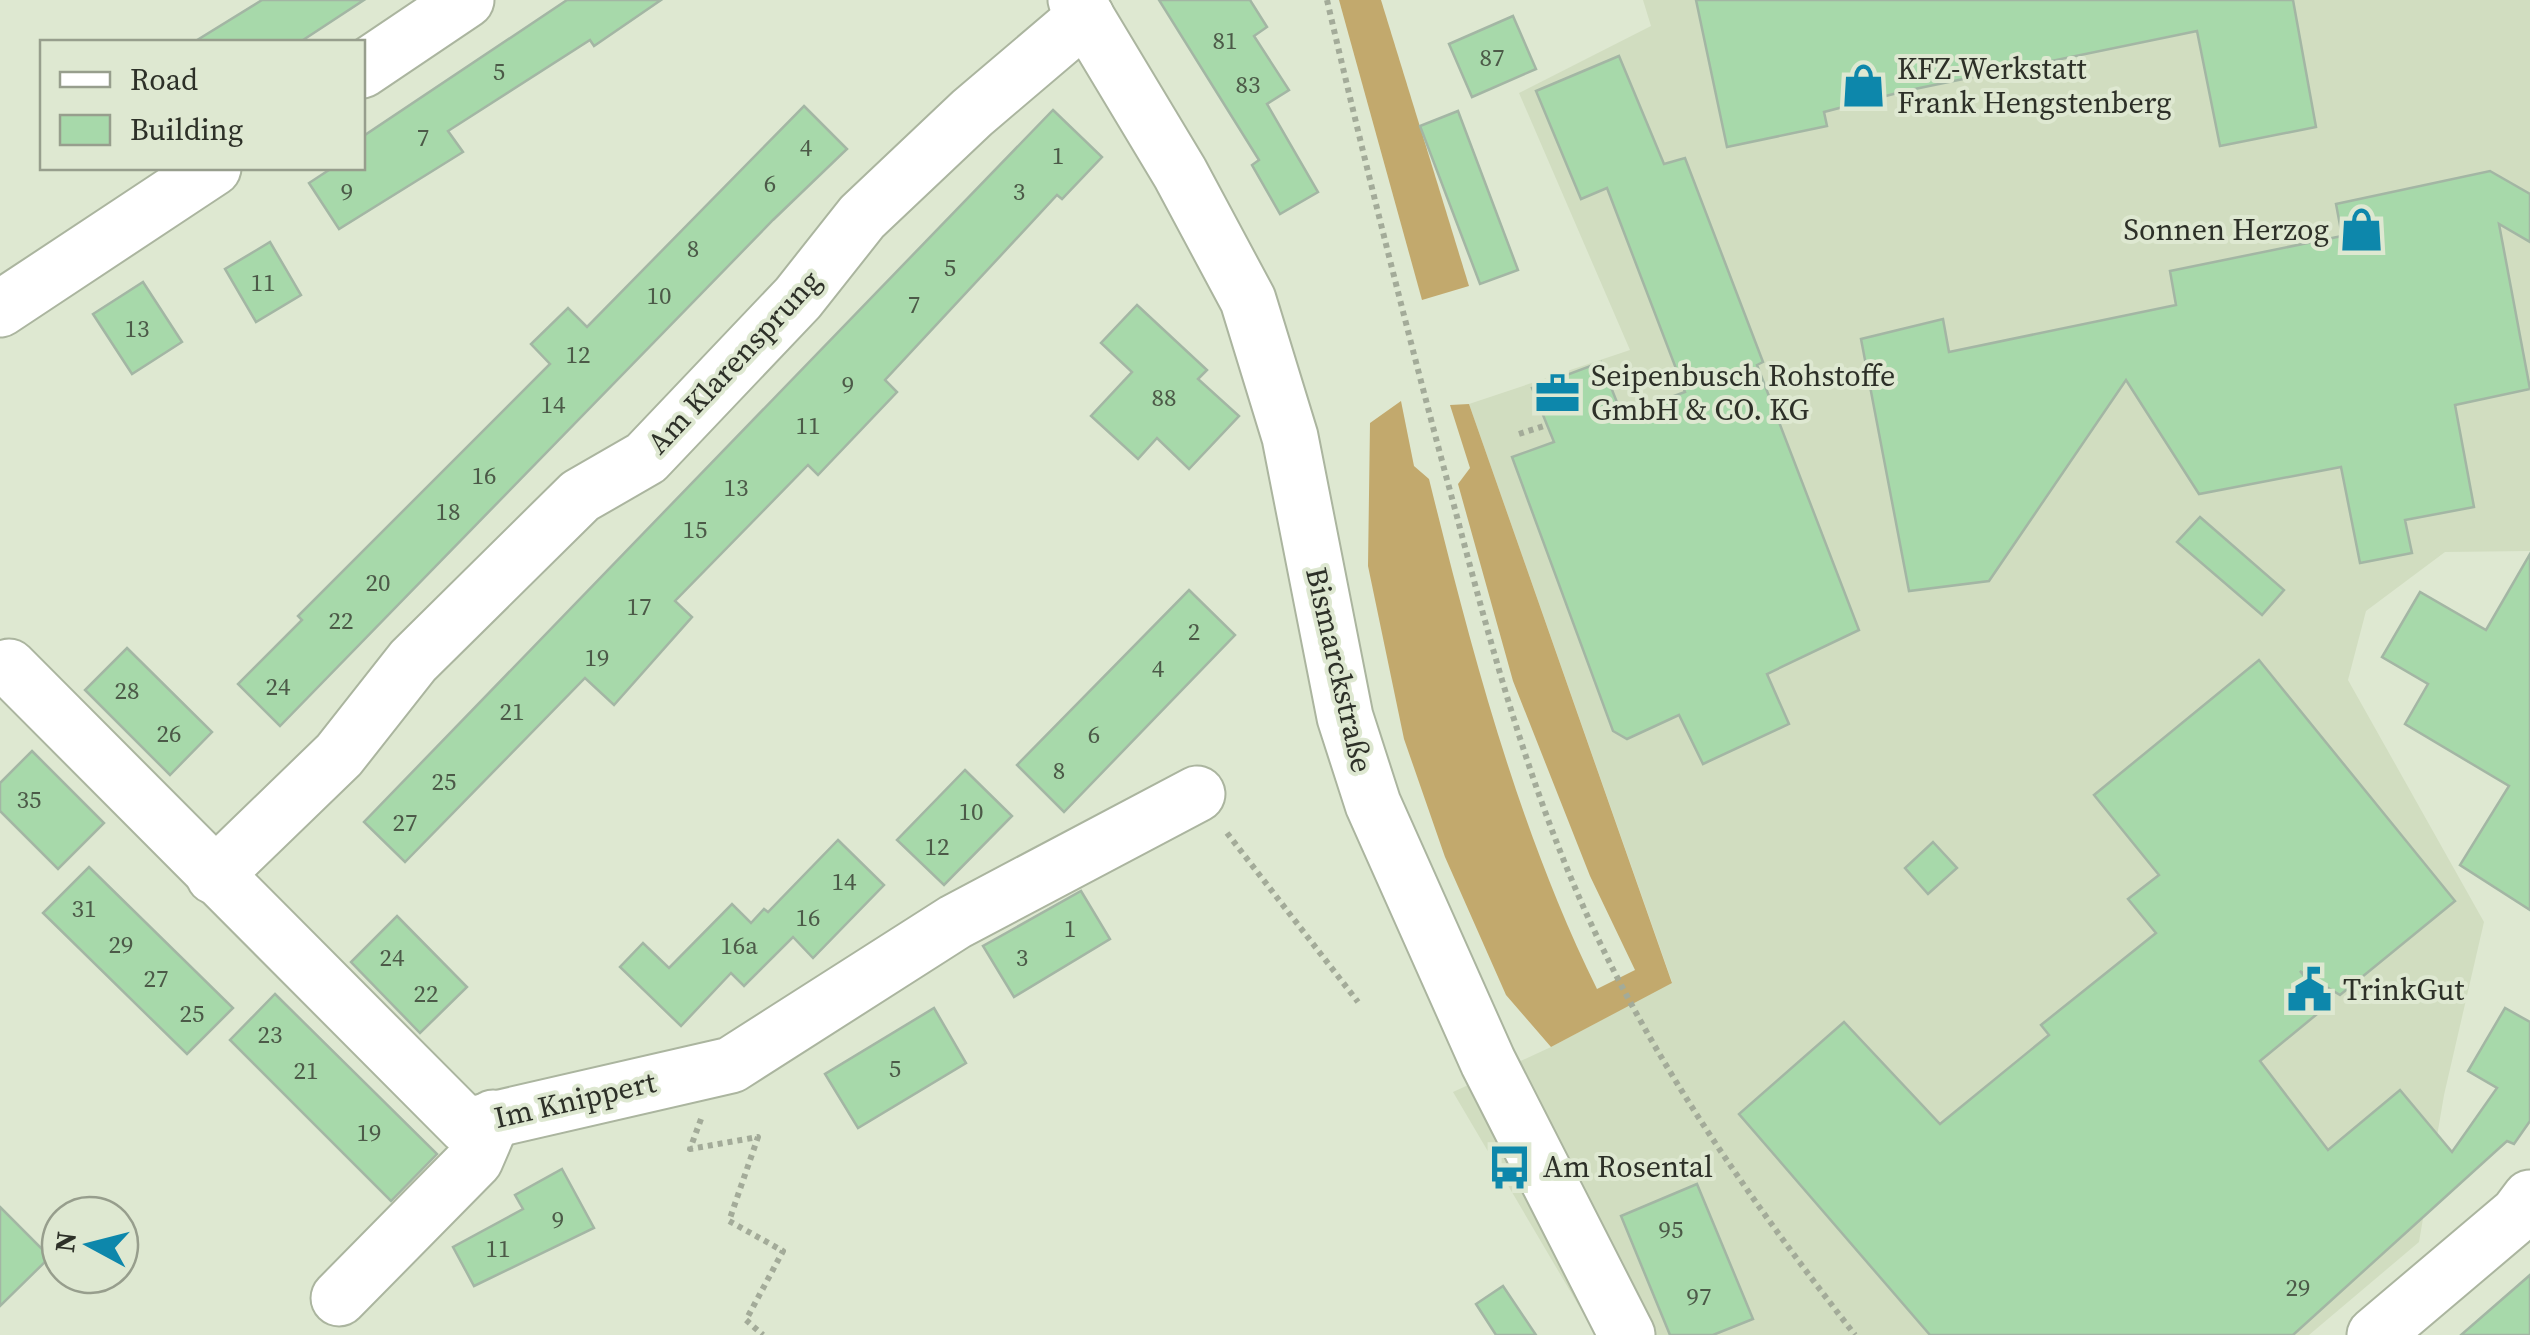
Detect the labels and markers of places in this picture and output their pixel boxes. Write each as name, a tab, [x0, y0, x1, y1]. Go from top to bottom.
place label: KFZ-Werkstatt Frank Hengstenberg	[1897, 48, 2172, 123]
shop icon: KFZ-Werkstatt Frank Hengstenberg	[1840, 62, 1888, 110]
shop icon: Sonnen Herzog	[2338, 206, 2386, 254]
place label: Sonnen Herzog	[2124, 209, 2329, 250]
place label: Seipenbusch Rohstoffe GmbH & CO. KG	[1591, 355, 1895, 430]
office icon: Seipenbusch Rohstoffe GmbH & CO. KG	[1534, 369, 1582, 417]
public building icon: TrinkGut	[2286, 966, 2334, 1014]
place label: TrinkGut	[2343, 969, 2464, 1010]
bus stop icon: Am Rosental	[1486, 1143, 1534, 1191]
place label: Am Rosental	[1543, 1146, 1713, 1187]

